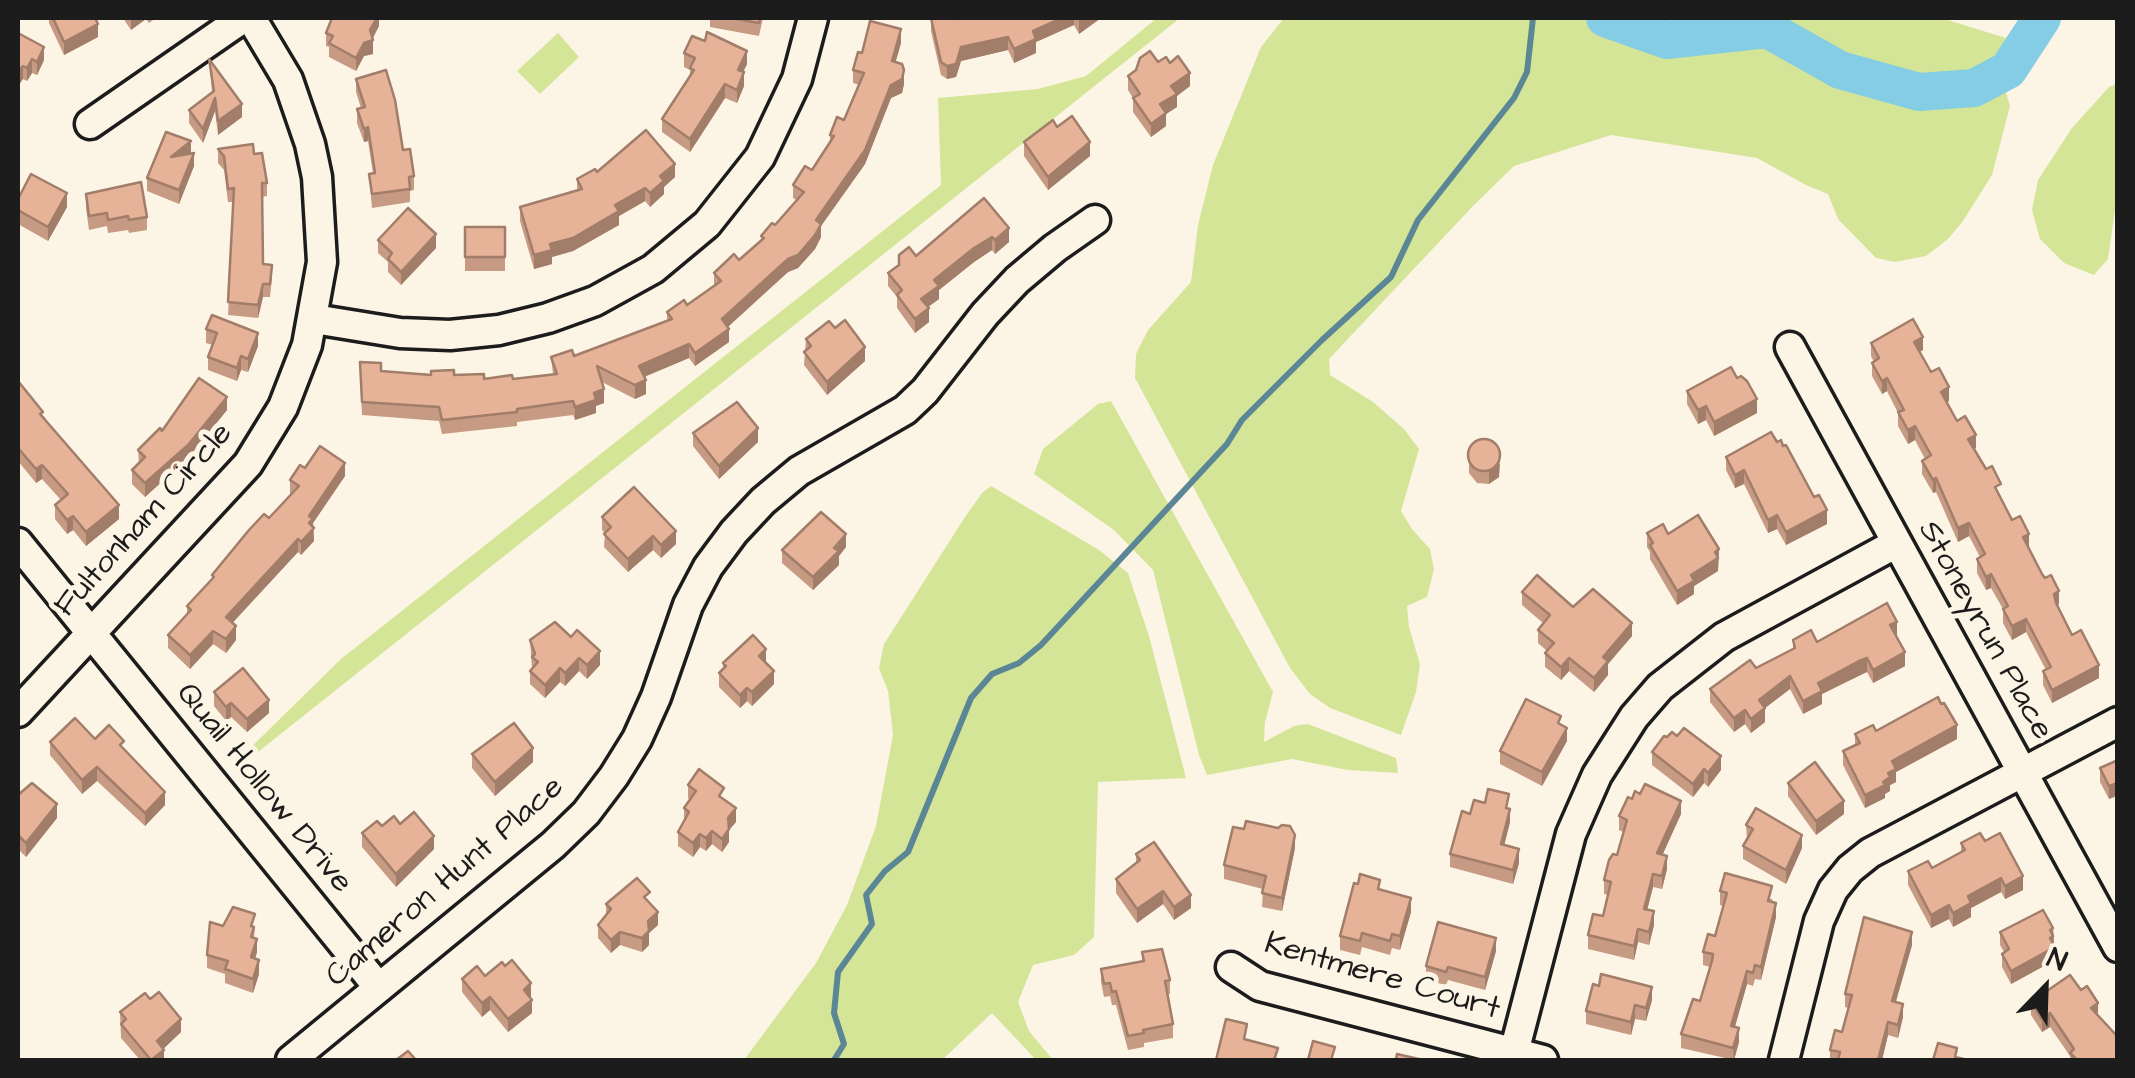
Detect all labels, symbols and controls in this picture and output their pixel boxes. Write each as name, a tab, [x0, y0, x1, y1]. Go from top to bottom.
street label: Fultonham Circle	[48, 416, 242, 626]
street label: Stoneyrun Place	[1908, 515, 2060, 747]
street label: Quail Hollow Drive	[166, 676, 360, 902]
street label: Cameron Hunt Place	[319, 769, 573, 997]
street label: Kentmere Court	[1260, 926, 1504, 1030]
north arrow	[1995, 938, 2095, 1038]
text: N	[2041, 939, 2073, 981]

